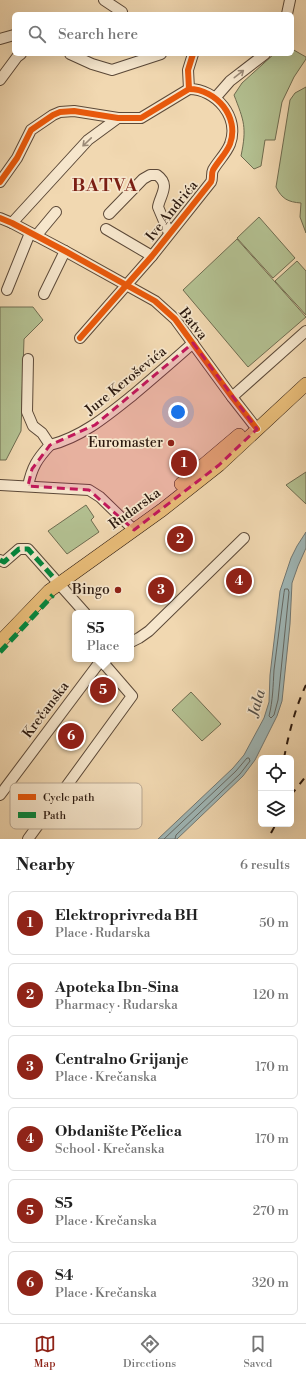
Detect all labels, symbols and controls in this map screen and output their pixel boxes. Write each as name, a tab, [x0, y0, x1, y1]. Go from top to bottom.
search box	[12, 12, 294, 56]
icon: search	[26, 23, 48, 45]
text: Search here	[58, 25, 138, 44]
one-way arrow	[233, 70, 244, 79]
one-way arrow	[82, 137, 92, 147]
district label: BATVA	[72, 174, 138, 197]
street label: Ive Andrića	[142, 176, 203, 245]
street label: Batva	[174, 304, 212, 344]
street label: Jure Keroševića	[81, 342, 171, 420]
your location	[168, 402, 188, 422]
place label: Euromaster	[88, 434, 163, 452]
marker: Euromaster	[166, 438, 176, 448]
pin: 1	[171, 448, 197, 478]
street label: Rudarska	[106, 484, 165, 534]
pin: 2	[167, 524, 193, 554]
pin: 4	[226, 566, 252, 596]
pin: 3	[148, 575, 174, 605]
place label: Bingo	[71, 581, 110, 599]
marker: Bingo	[113, 585, 123, 595]
popup	[72, 610, 134, 662]
text: S5	[87, 619, 105, 638]
text: Place	[87, 638, 119, 654]
pin: 5	[90, 675, 116, 705]
street label: Krečanska	[19, 677, 74, 742]
water label: Jala	[244, 687, 270, 720]
pin: 6	[58, 721, 84, 751]
map controls	[258, 755, 294, 827]
button: locate	[258, 755, 294, 791]
legend	[10, 783, 142, 829]
text: Cycle path	[43, 791, 95, 805]
button: layers	[258, 791, 294, 827]
text: Path	[43, 809, 67, 823]
text: Nearby	[16, 854, 75, 876]
text: 6 results	[240, 857, 290, 873]
text: Elektroprivreda BH	[55, 906, 198, 925]
text: 1	[27, 915, 33, 931]
text: 50 m	[259, 915, 289, 931]
text: Place · Rudarska	[55, 925, 150, 941]
text: Apoteka Ibn-Sina	[55, 978, 179, 997]
text: 2	[26, 987, 34, 1003]
text: 120 m	[253, 987, 289, 1003]
text: Pharmacy · Rudarska	[55, 997, 178, 1013]
text: Centralno Grijanje	[55, 1050, 189, 1069]
text: 3	[26, 1059, 34, 1075]
text: 170 m	[255, 1059, 289, 1075]
text: Place · Krečanska	[55, 1069, 157, 1085]
text: Obdanište Pčelica	[55, 1122, 182, 1141]
text: 4	[26, 1131, 34, 1147]
text: 170 m	[255, 1131, 289, 1147]
text: School · Krečanska	[55, 1141, 165, 1157]
text: S5	[55, 1194, 73, 1213]
text: 5	[26, 1203, 34, 1219]
text: 270 m	[253, 1203, 289, 1219]
text: Place · Krečanska	[55, 1213, 157, 1229]
text: S4	[55, 1266, 74, 1285]
text: 6	[26, 1275, 34, 1291]
text: 320 m	[252, 1275, 289, 1291]
text: Place · Krečanska	[55, 1285, 157, 1301]
tab: Map	[34, 1333, 56, 1371]
tab: Directions	[123, 1333, 176, 1371]
tab: Saved	[243, 1333, 272, 1371]

